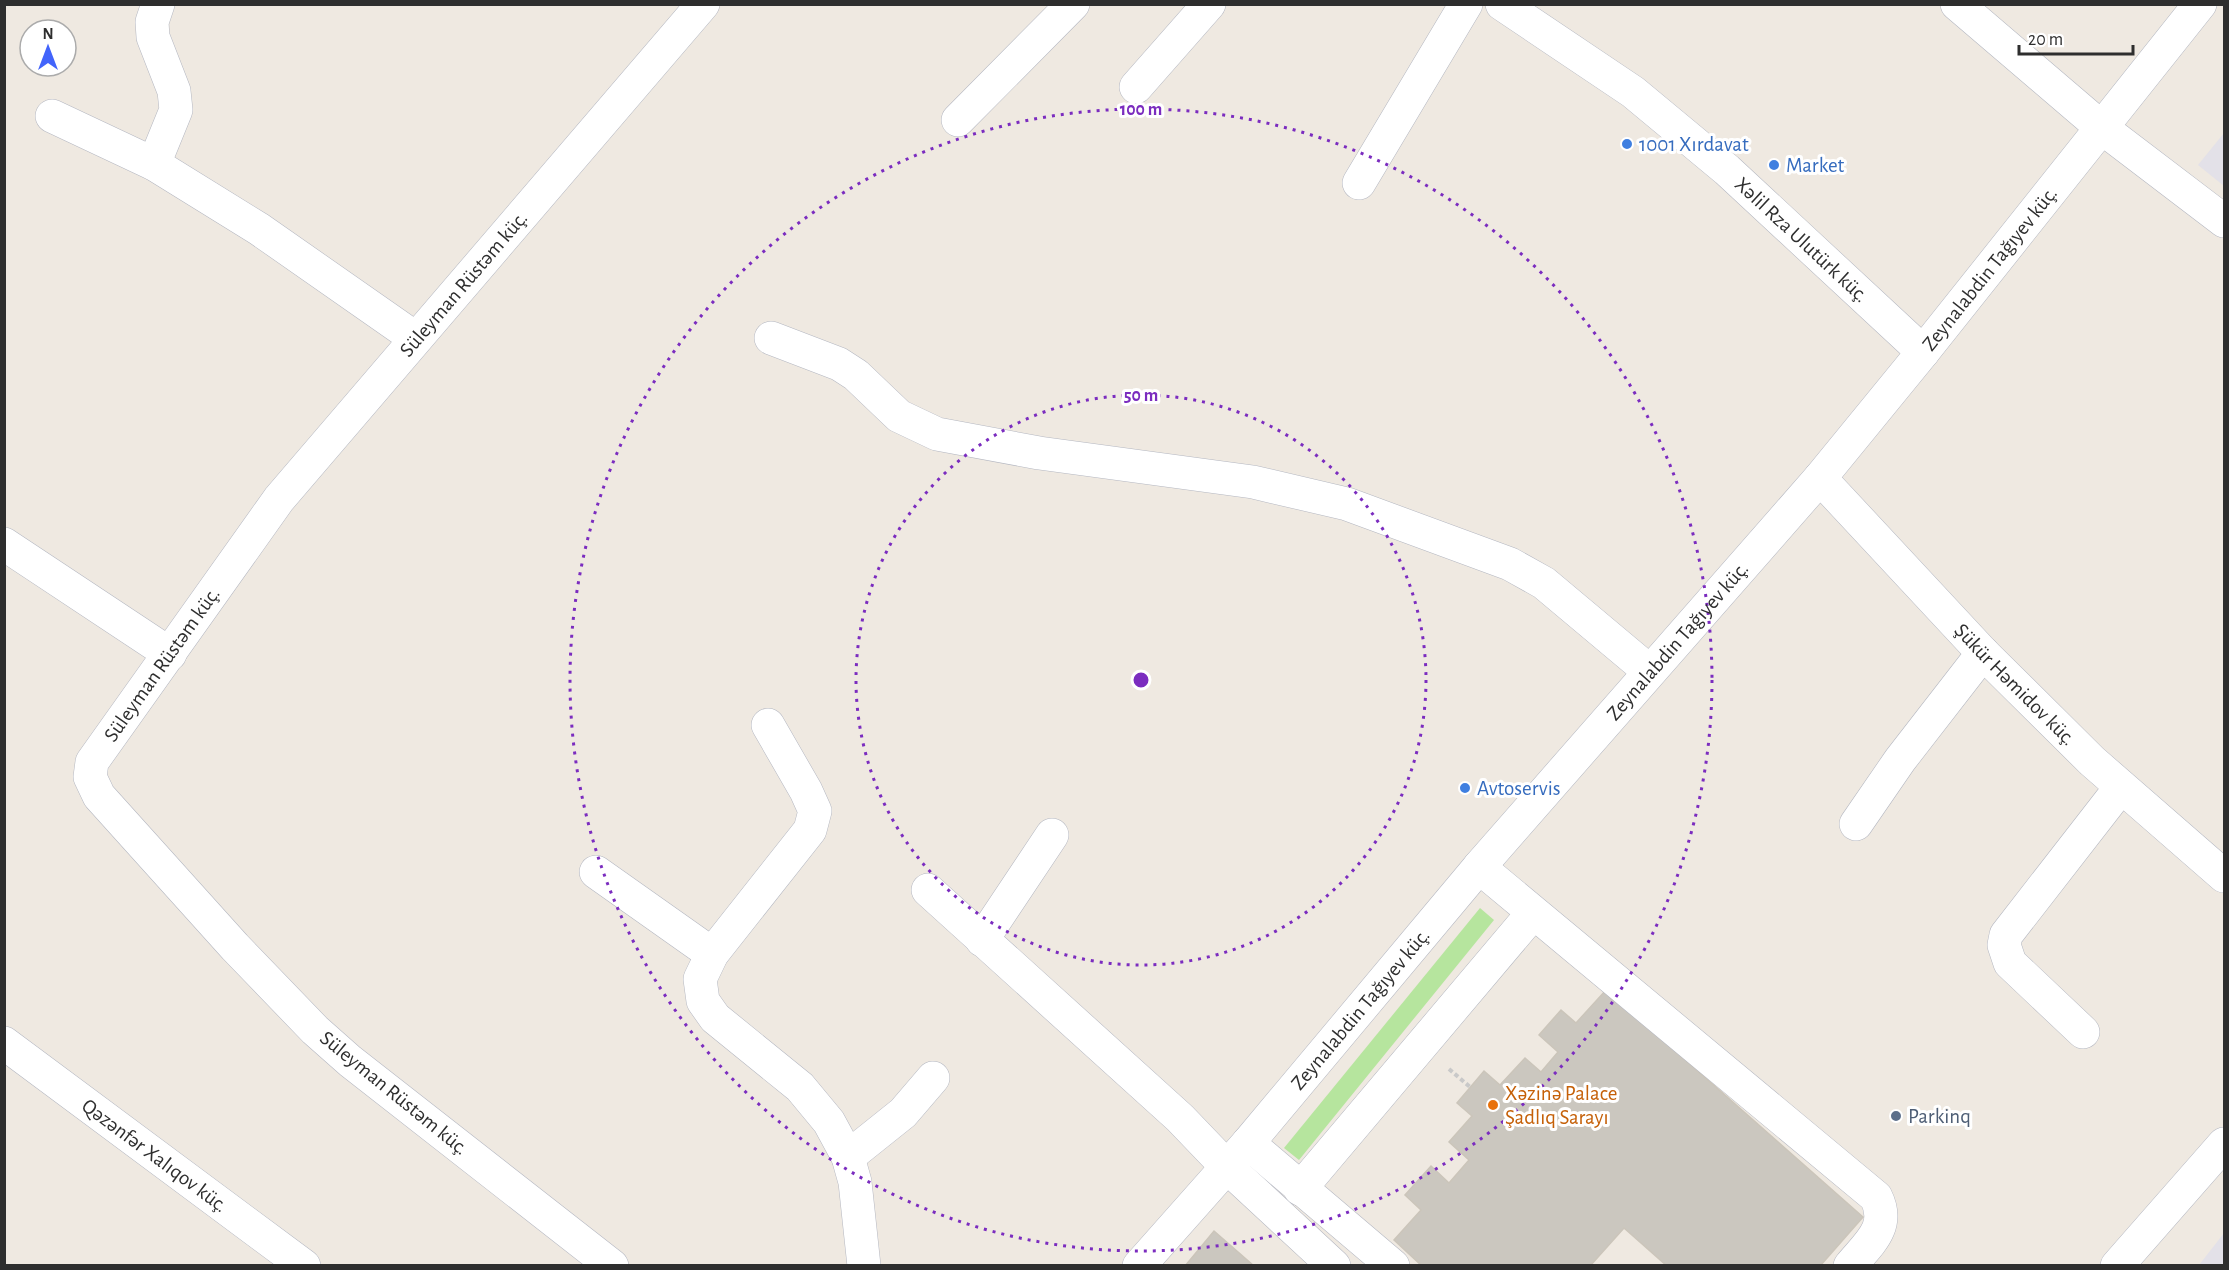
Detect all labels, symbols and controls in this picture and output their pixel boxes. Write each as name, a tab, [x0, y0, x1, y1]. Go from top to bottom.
north arrow	[18, 18, 78, 78]
scale bar	[2019, 18, 2133, 56]
text: N	[42, 26, 54, 42]
text: 20 m	[2028, 31, 2063, 49]
text: 100 m	[1120, 101, 1162, 119]
place label: 1001 Xırdavat	[1639, 134, 1749, 155]
marker: 1001 Xırdavat	[1620, 137, 1634, 151]
place label: Market	[1786, 155, 1845, 176]
marker: Market	[1767, 158, 1781, 172]
street label: Xəlil Rza Ulutürk küç.	[1731, 173, 1872, 306]
street label: Zeynalabdin Tağıyev küç.	[1918, 183, 2061, 354]
street label: Süleyman Rüstəm küç.	[395, 207, 531, 361]
text: 50 m	[1124, 387, 1158, 405]
street label: Zeynalabdin Tağıyev küç.	[1602, 558, 1752, 724]
street label: Süleyman Rüstəm küç.	[100, 583, 223, 745]
street label: Şükür Həmidov küç.	[1951, 619, 2080, 749]
centre of rings	[1131, 670, 1151, 690]
place label: Avtoservis	[1477, 778, 1561, 799]
marker: Avtoservis	[1458, 781, 1472, 795]
street label: Zeynalabdin Tağıyev küç.	[1287, 925, 1433, 1094]
street label: Süleyman Rüstəm küç.	[316, 1027, 472, 1159]
place label: Xәzinә Palace Şadlıq Sarayı	[1505, 1083, 1618, 1128]
street label: Qəzənfər Xalıqov küç.	[78, 1094, 232, 1216]
marker: Xәzinә Palace Şadlıq Sarayı	[1486, 1098, 1500, 1112]
place label: Parkinq	[1908, 1106, 1971, 1127]
marker: Parkinq	[1889, 1109, 1903, 1123]

